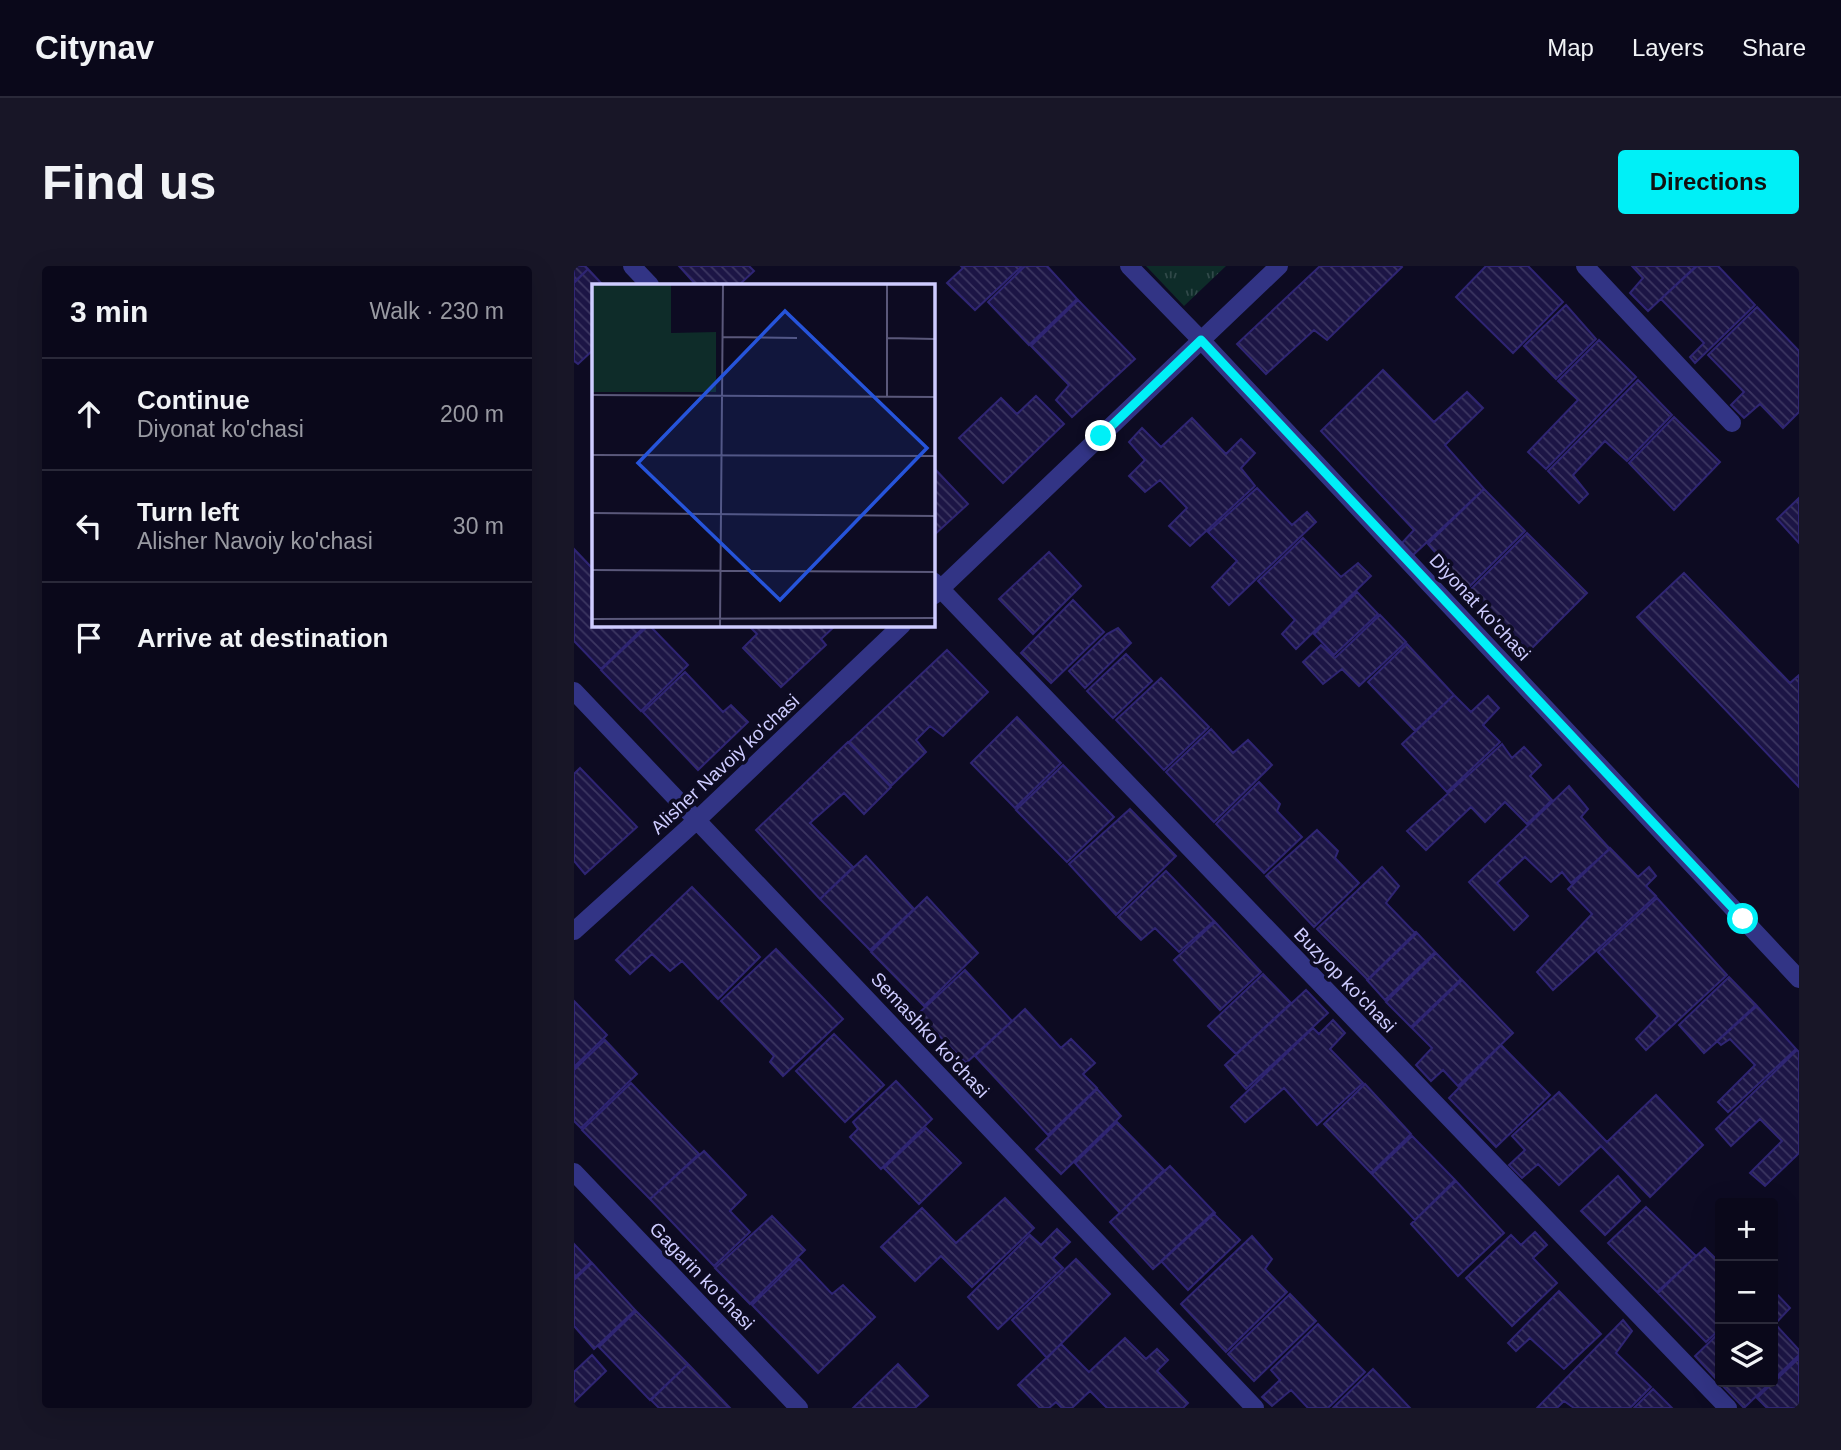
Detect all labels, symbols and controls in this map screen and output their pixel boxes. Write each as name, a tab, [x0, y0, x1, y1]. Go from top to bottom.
text: Citynav	[35, 29, 154, 66]
text: Map	[1547, 34, 1594, 61]
text: Layers	[1632, 34, 1704, 61]
text: Share	[1742, 34, 1806, 61]
button: Directions	[1618, 150, 1799, 214]
text: Find us	[42, 155, 216, 209]
inset map	[592, 284, 934, 626]
text: 3 min	[70, 295, 148, 328]
text: Walk · 230 m	[369, 298, 504, 324]
text: Continue	[137, 385, 250, 415]
icon: ahead	[70, 395, 108, 433]
text: 200 m	[440, 401, 504, 427]
text: Diyonat ko'chasi	[137, 416, 304, 442]
route end	[1085, 420, 1116, 451]
text: Turn left	[137, 497, 239, 527]
icon: left	[70, 507, 108, 545]
text: 30 m	[453, 513, 504, 539]
text: Alisher Navoiy ko'chasi	[137, 528, 373, 554]
street label: Diyonat ko'chasi	[1425, 549, 1535, 665]
icon: arrive	[70, 619, 108, 657]
text: Arrive at destination	[137, 623, 388, 653]
street label: Alisher Navoiy ko'chasi	[647, 690, 803, 838]
route start	[1727, 903, 1758, 934]
street label: Buzyop ko'chasi	[1290, 924, 1400, 1036]
street label: Semashko ko'chasi	[867, 968, 993, 1102]
map controls	[1715, 1198, 1778, 1387]
button: +	[1715, 1198, 1778, 1261]
street label: Gagarin ko'chasi	[645, 1218, 759, 1334]
button: −	[1715, 1261, 1778, 1324]
button: layers	[1715, 1324, 1778, 1387]

